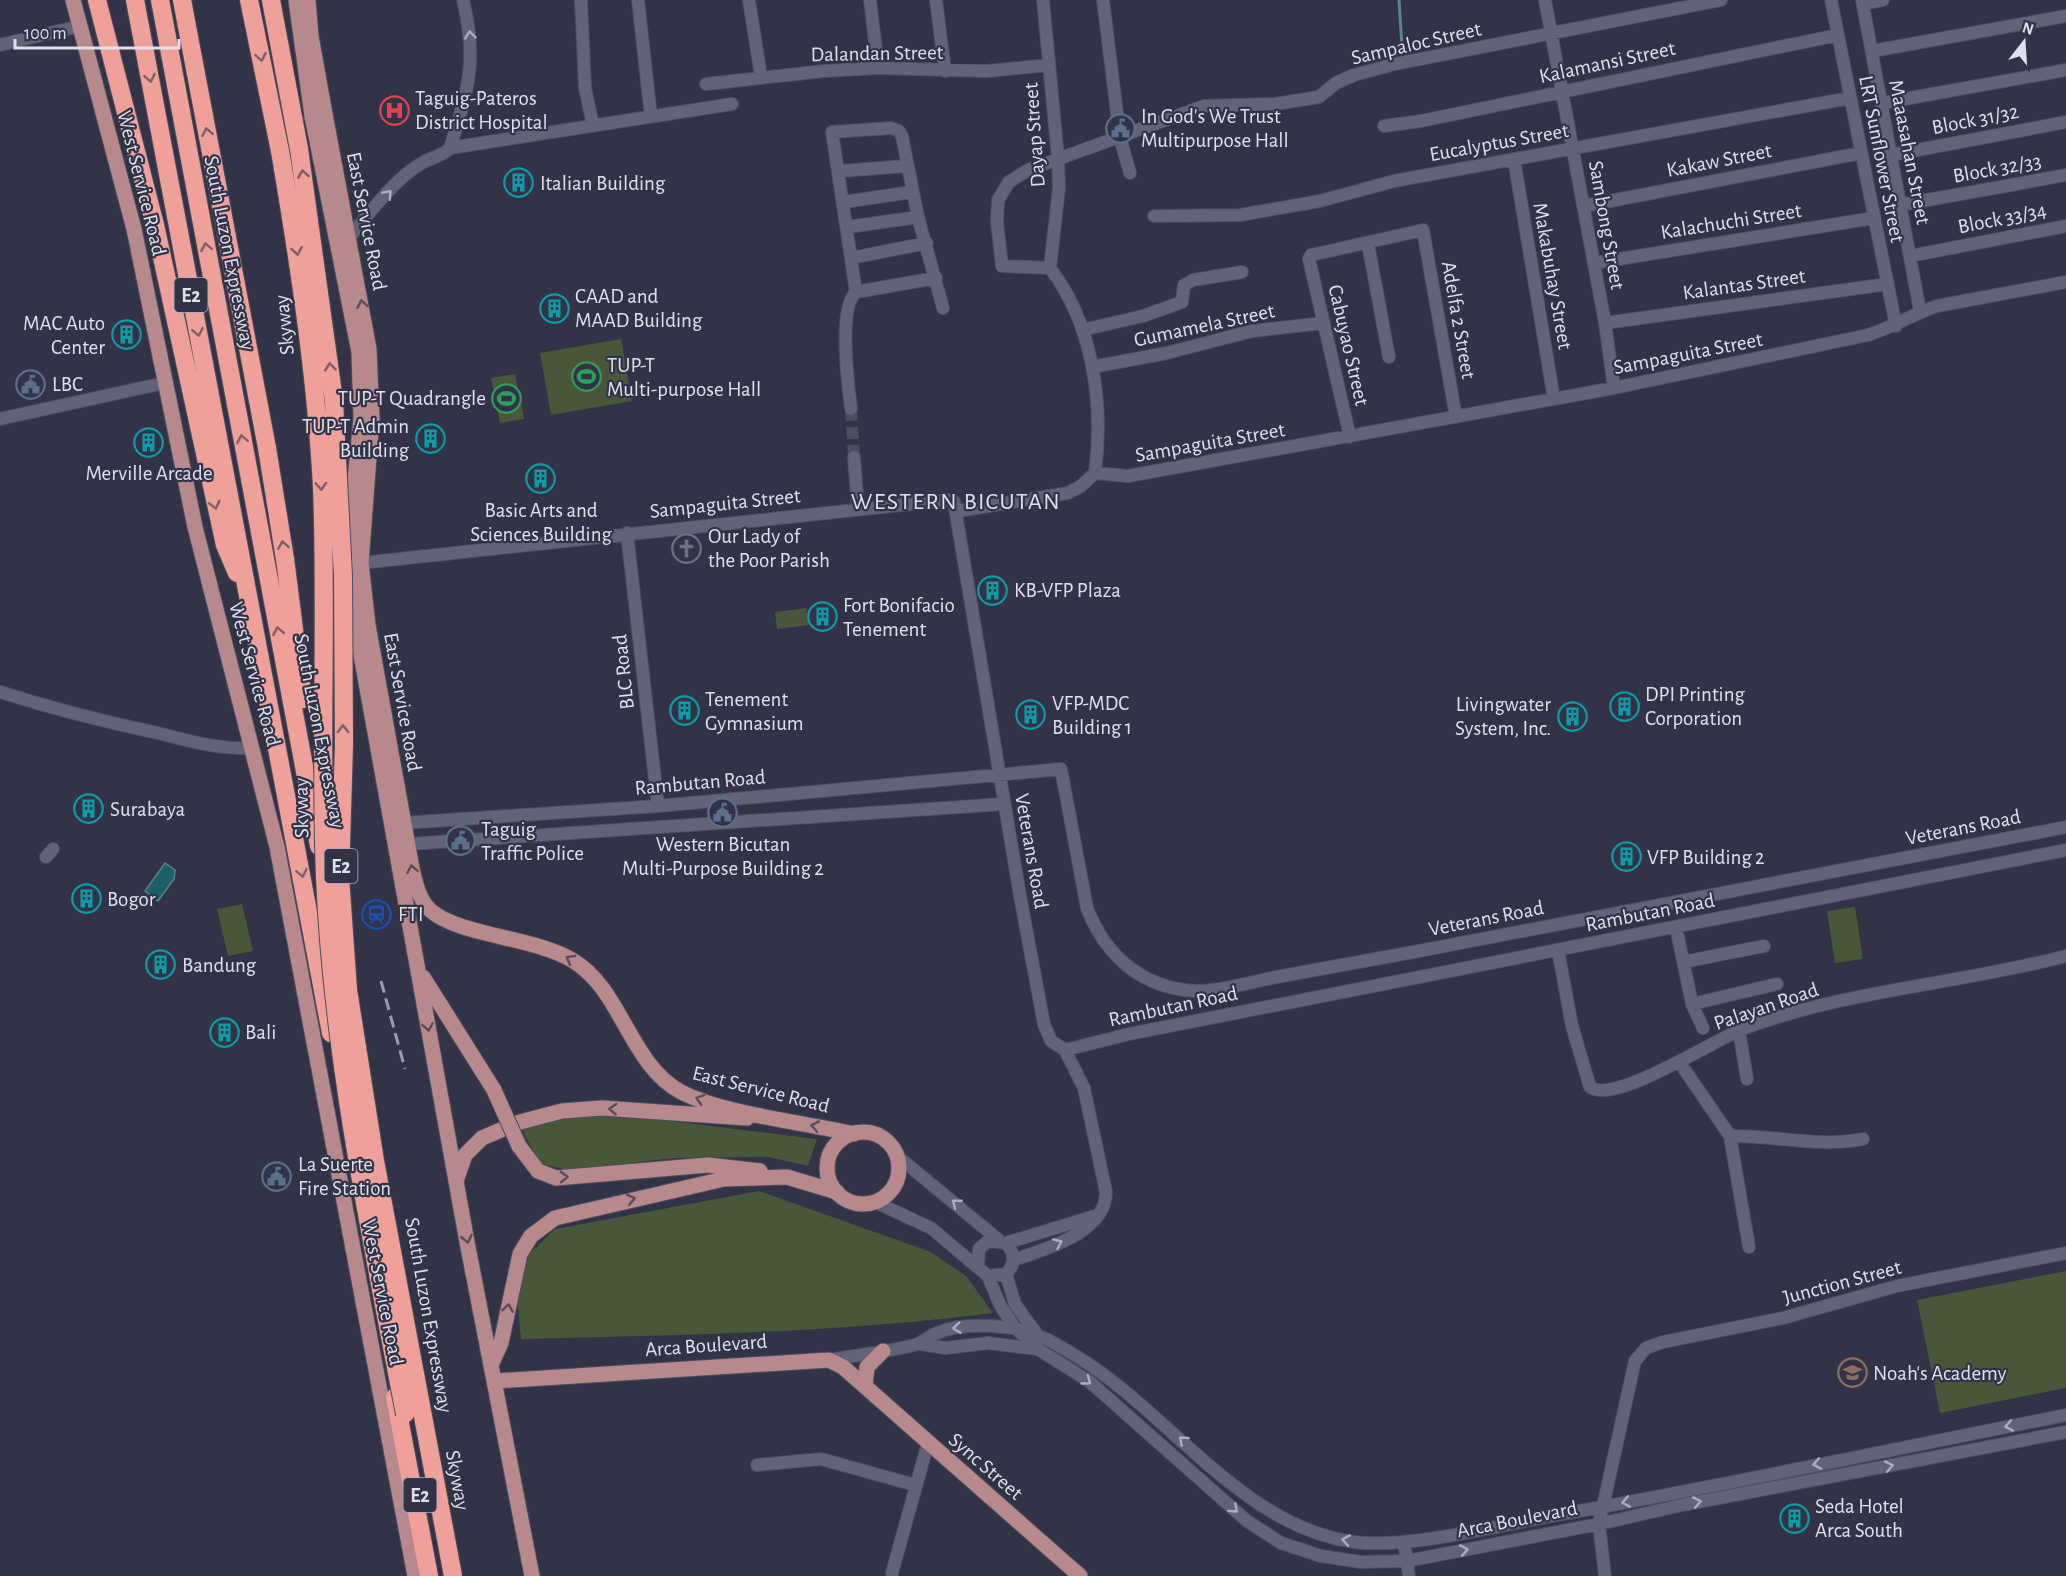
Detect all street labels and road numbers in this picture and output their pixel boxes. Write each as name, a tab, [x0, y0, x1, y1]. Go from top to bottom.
street label: Sampaloc Street	[1349, 18, 1483, 69]
street label: Kalamansi Street	[1537, 38, 1677, 87]
street label: Dalandan Street	[810, 42, 944, 65]
street label: LRT Sunflower Street	[1855, 74, 1908, 245]
street label: Maaasahan Street	[1885, 78, 1934, 227]
street label: Dayap Street	[1020, 82, 1049, 188]
street label: Block 31/32	[1930, 101, 2020, 138]
street label: West Service Road	[113, 108, 170, 258]
street label: Eucalyptus Street	[1428, 120, 1571, 165]
street label: Kakaw Street	[1665, 140, 1774, 181]
street label: East Service Road	[343, 150, 390, 292]
street label: Block 32/33	[1951, 150, 2043, 187]
street label: South Luzon Expressway	[200, 154, 259, 352]
street label: Sambong Street	[1585, 159, 1628, 292]
street label: Kalachuchi Street	[1659, 200, 1803, 243]
street label: Block 33/34	[1956, 200, 2048, 237]
street label: Makabuhay Street	[1529, 201, 1576, 351]
street label: Adelfa 2 Street	[1438, 260, 1479, 381]
street label: Kalantas Street	[1681, 265, 1807, 303]
road number: E2	[174, 278, 207, 312]
street label: Cabuyao Street	[1324, 283, 1373, 408]
street label: Skyway	[271, 294, 298, 356]
street label: Gumamela Street	[1132, 300, 1277, 351]
street label: Sampaguita Street	[1612, 329, 1765, 378]
street label: Sampaguita Street	[1134, 419, 1287, 466]
street label: Sampaguita Street	[649, 485, 802, 522]
street label: West Service Road	[225, 600, 284, 749]
street label: East Service Road	[380, 631, 425, 773]
street label: South Luzon Expressway	[290, 632, 349, 830]
street label: BLC Road	[609, 633, 638, 711]
street label: Rambutan Road	[634, 766, 766, 799]
street label: Skyway	[290, 778, 313, 838]
street label: Veterans Road	[1011, 792, 1052, 910]
street label: Veterans Road	[1904, 806, 2022, 849]
road number: E2	[324, 849, 358, 883]
street label: Rambutan Road	[1584, 890, 1717, 935]
street label: Veterans Road	[1427, 897, 1545, 940]
street label: Palayan Road	[1711, 979, 1821, 1034]
street label: Rambutan Road	[1107, 983, 1240, 1030]
street label: East Service Road	[690, 1062, 832, 1117]
street label: South Luzon Expressway	[401, 1216, 456, 1414]
street label: West Service Road	[358, 1217, 407, 1367]
street label: Junction Street	[1781, 1257, 1904, 1308]
street label: Arca Boulevard	[644, 1331, 768, 1360]
street label: Sync Street	[945, 1429, 1027, 1504]
street label: Skyway	[442, 1448, 473, 1512]
road number: E2	[404, 1478, 436, 1512]
street label: Arca Boulevard	[1455, 1497, 1579, 1541]

